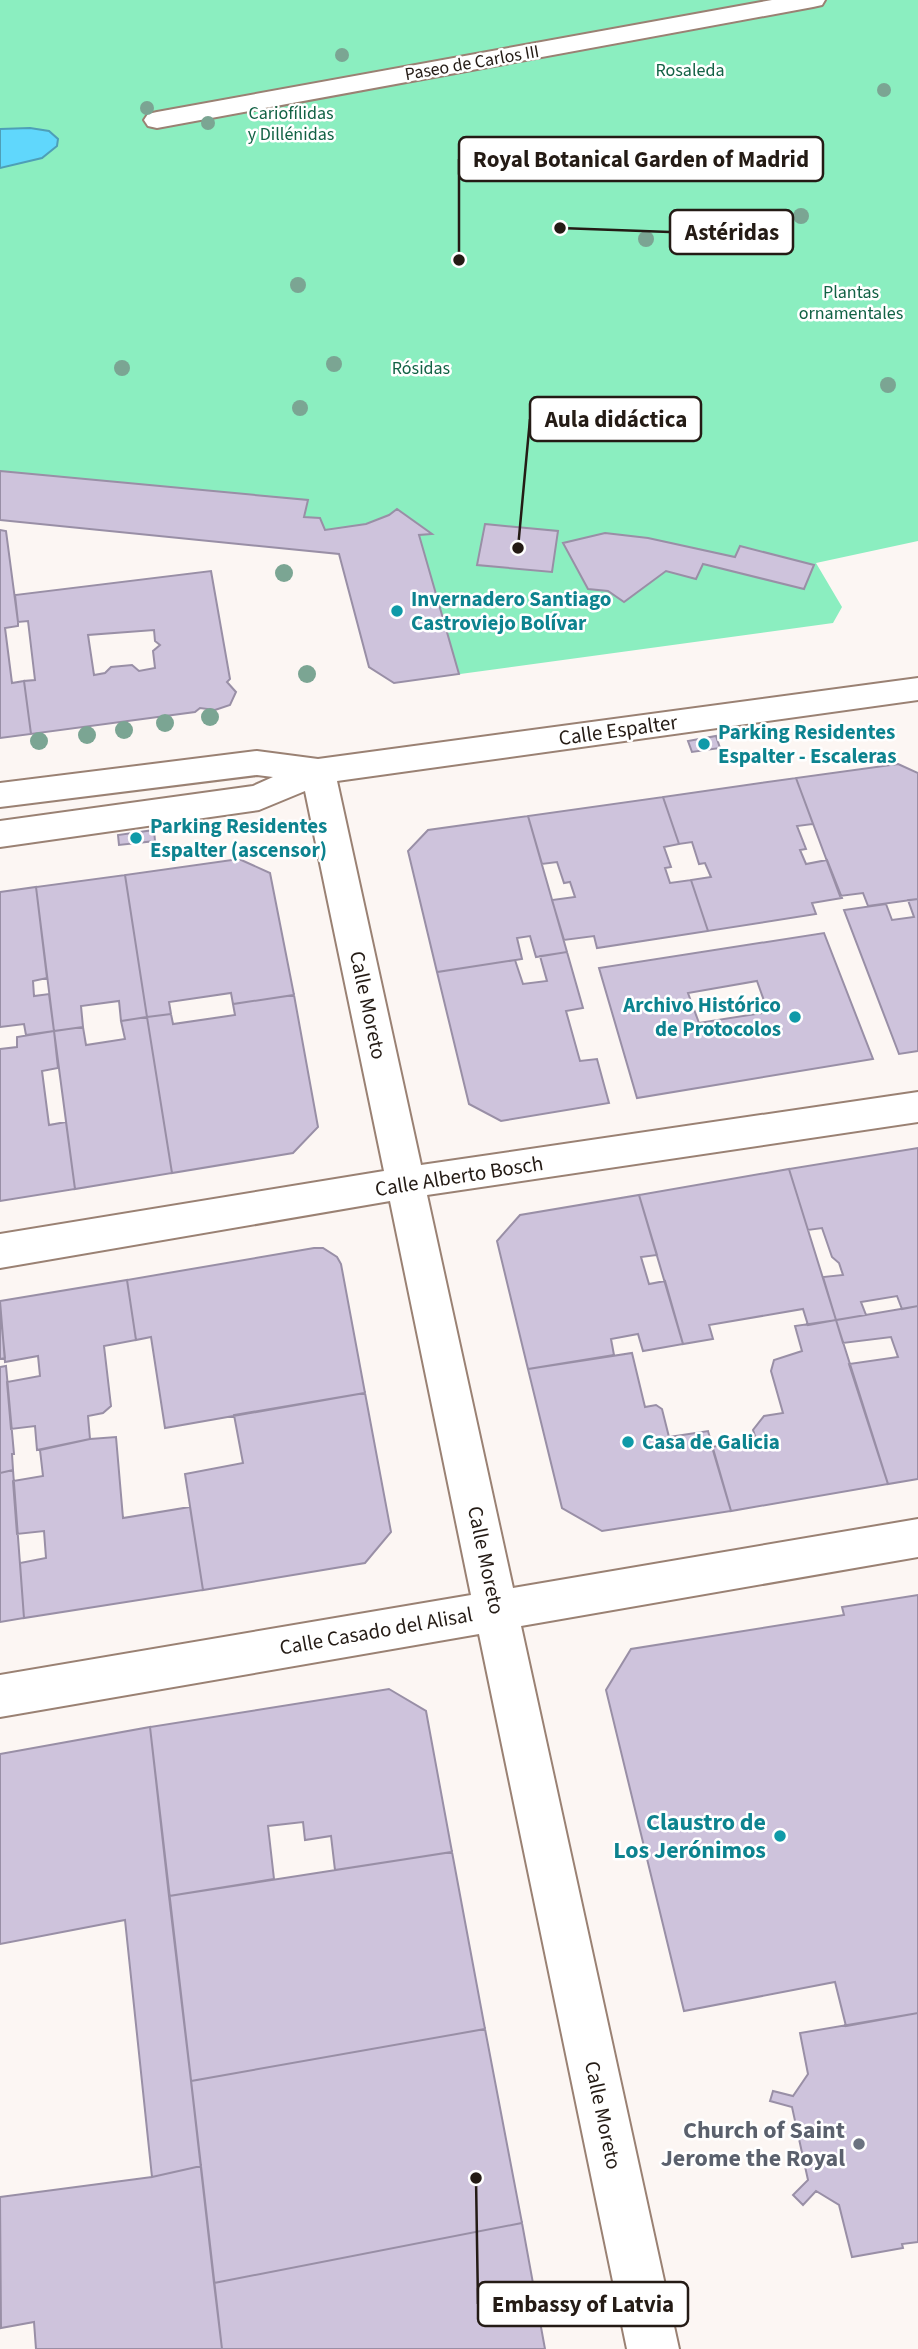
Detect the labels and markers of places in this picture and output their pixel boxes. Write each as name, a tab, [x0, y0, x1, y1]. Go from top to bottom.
callout: Royal Botanical Garden of Madrid	[459, 137, 823, 181]
callout: Astéridas	[670, 210, 793, 254]
callout: Aula didáctica	[530, 397, 701, 441]
place label: Invernadero Santiago Castroviejo Bolívar	[411, 584, 612, 638]
marker: Invernadero Santiago Castroviejo Bolívar	[389, 603, 405, 619]
place label: Parking Residentes Espalter - Escaleras	[718, 717, 896, 771]
marker: Parking Residentes Espalter - Escaleras	[696, 736, 712, 752]
place label: Parking Residentes Espalter (ascensor)	[150, 811, 327, 865]
marker: Parking Residentes Espalter (ascensor)	[128, 830, 144, 846]
place label: Archivo Histórico de Protocolos	[622, 990, 781, 1044]
marker: Archivo Histórico de Protocolos	[787, 1009, 803, 1025]
place label: Casa de Galicia	[642, 1427, 780, 1457]
marker: Casa de Galicia	[620, 1434, 636, 1450]
place label: Claustro de Los Jerónimos	[613, 1805, 766, 1868]
marker: Claustro de Los Jerónimos	[772, 1828, 788, 1844]
place label: Church of Saint Jerome the Royal	[661, 2113, 845, 2176]
marker: Church of Saint Jerome the Royal	[851, 2136, 867, 2152]
callout: Embassy of Latvia	[478, 2282, 688, 2326]

